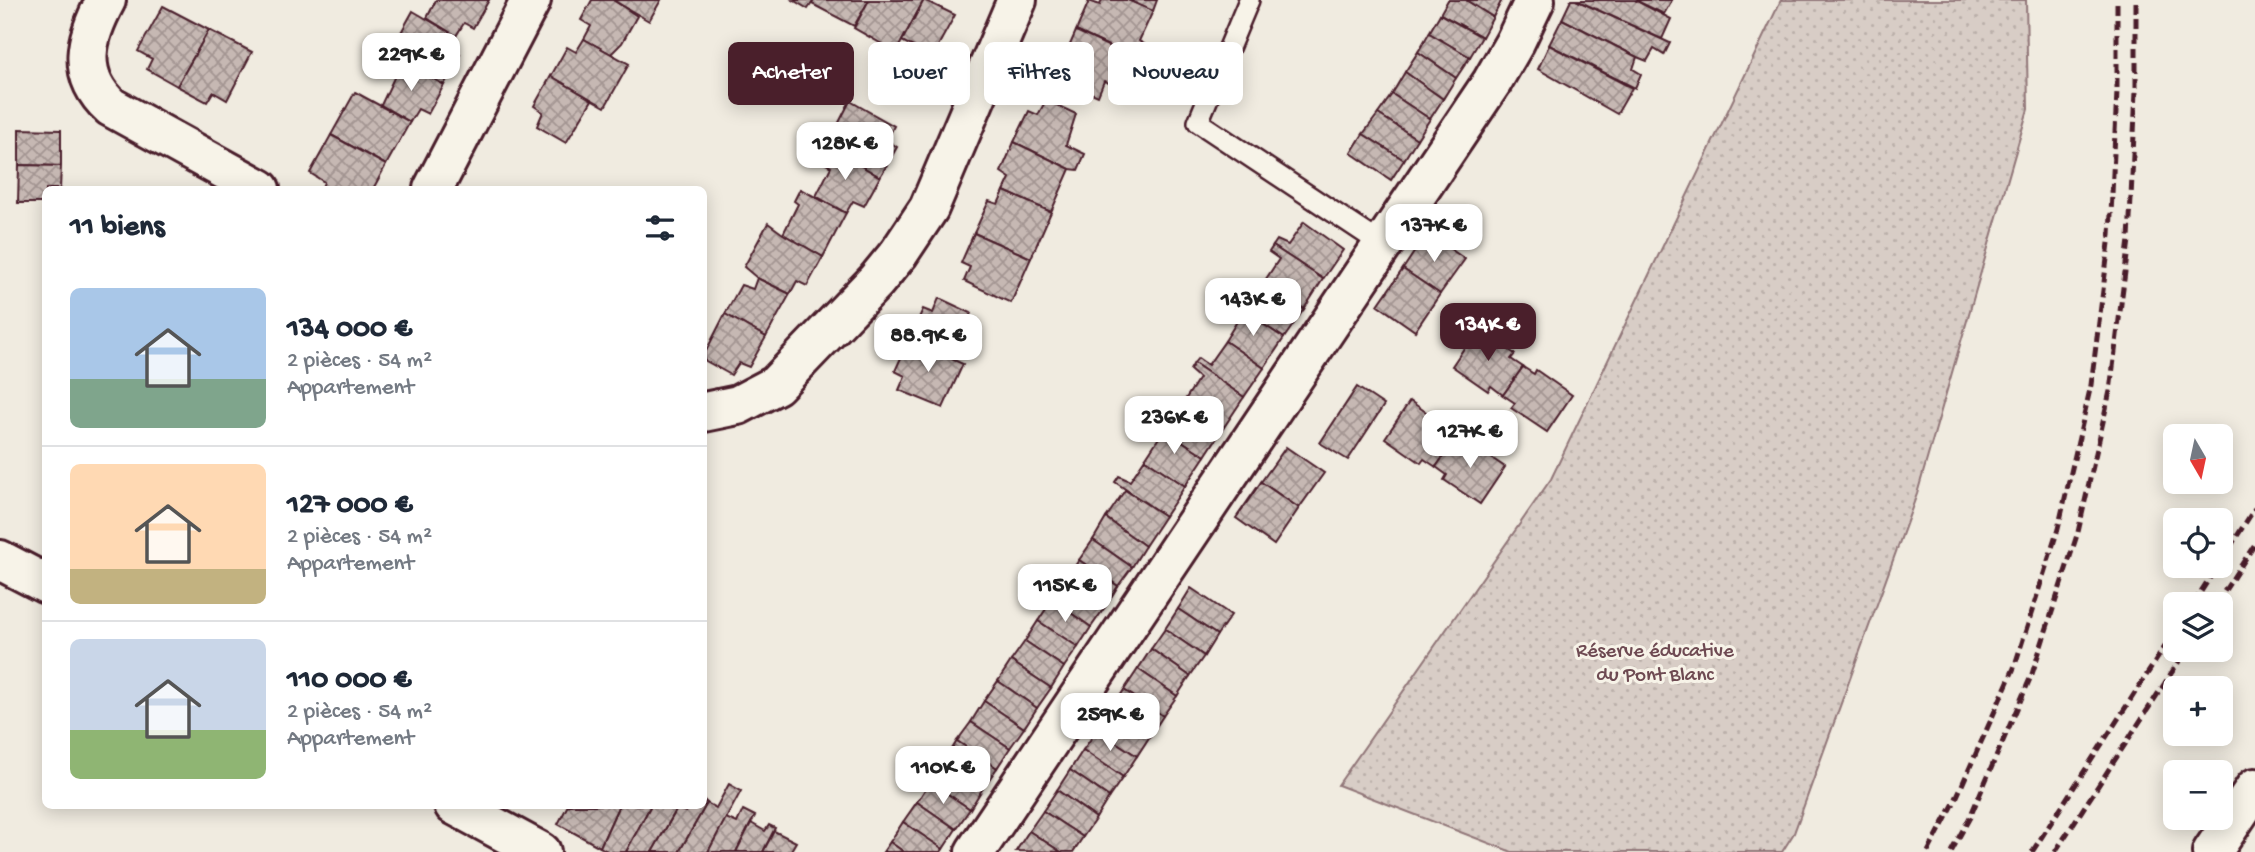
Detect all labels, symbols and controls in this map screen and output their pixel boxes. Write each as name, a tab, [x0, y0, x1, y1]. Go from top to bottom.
pin: 229K €	[354, 34, 468, 93]
text: 229K €	[378, 42, 444, 69]
chip: Acheter	[728, 42, 854, 105]
chip: Louer	[868, 42, 970, 105]
chip: Filtres	[984, 42, 1094, 105]
chip: Nouveau	[1108, 42, 1243, 105]
pin: 128K €	[788, 122, 902, 182]
text: 128K €	[813, 131, 877, 158]
pin: 137K €	[1377, 204, 1491, 264]
icon: filters	[641, 209, 679, 247]
text: 11 biens	[70, 211, 164, 246]
text: 137K €	[1402, 213, 1467, 240]
pin: 143K €	[1196, 278, 1310, 338]
text: 143K €	[1221, 287, 1285, 314]
pin: 134K €	[1431, 304, 1545, 363]
text: 134K €	[1456, 312, 1520, 339]
text: 134 000 €	[287, 313, 412, 348]
pin: 88.9K €	[863, 314, 993, 374]
icon: home	[126, 316, 210, 400]
text: 88.9K €	[890, 323, 966, 350]
text: 2 pièces · 54 m²	[287, 348, 432, 375]
text: Appartement	[287, 375, 414, 402]
pin: 236K €	[1117, 396, 1231, 456]
text: 236K €	[1141, 405, 1207, 432]
pin: 127K €	[1413, 410, 1527, 470]
text: 127K €	[1438, 419, 1502, 446]
north arrow	[2163, 424, 2233, 494]
map controls	[2163, 424, 2233, 830]
text: 127 000 €	[287, 489, 413, 524]
icon: home	[126, 492, 210, 576]
button: locate	[2163, 508, 2233, 578]
text: 2 pièces · 54 m²	[287, 524, 432, 551]
text: Appartement	[287, 551, 414, 578]
pin: 115K €	[1008, 564, 1122, 624]
text: 115K €	[1034, 573, 1096, 600]
button: layers	[2163, 592, 2233, 662]
park label: Réserve éducative du Pont Blanc	[1576, 640, 1735, 689]
text: 110 000 €	[287, 664, 411, 699]
icon: home	[126, 667, 210, 751]
button: +	[2163, 676, 2233, 746]
pin: 259K €	[1053, 694, 1167, 753]
text: 2 pièces · 54 m²	[287, 699, 432, 726]
text: 259K €	[1077, 702, 1143, 729]
text: Appartement	[287, 726, 414, 753]
pin: 110K €	[886, 746, 1000, 806]
text: 110K €	[911, 755, 975, 782]
button: −	[2163, 760, 2233, 830]

